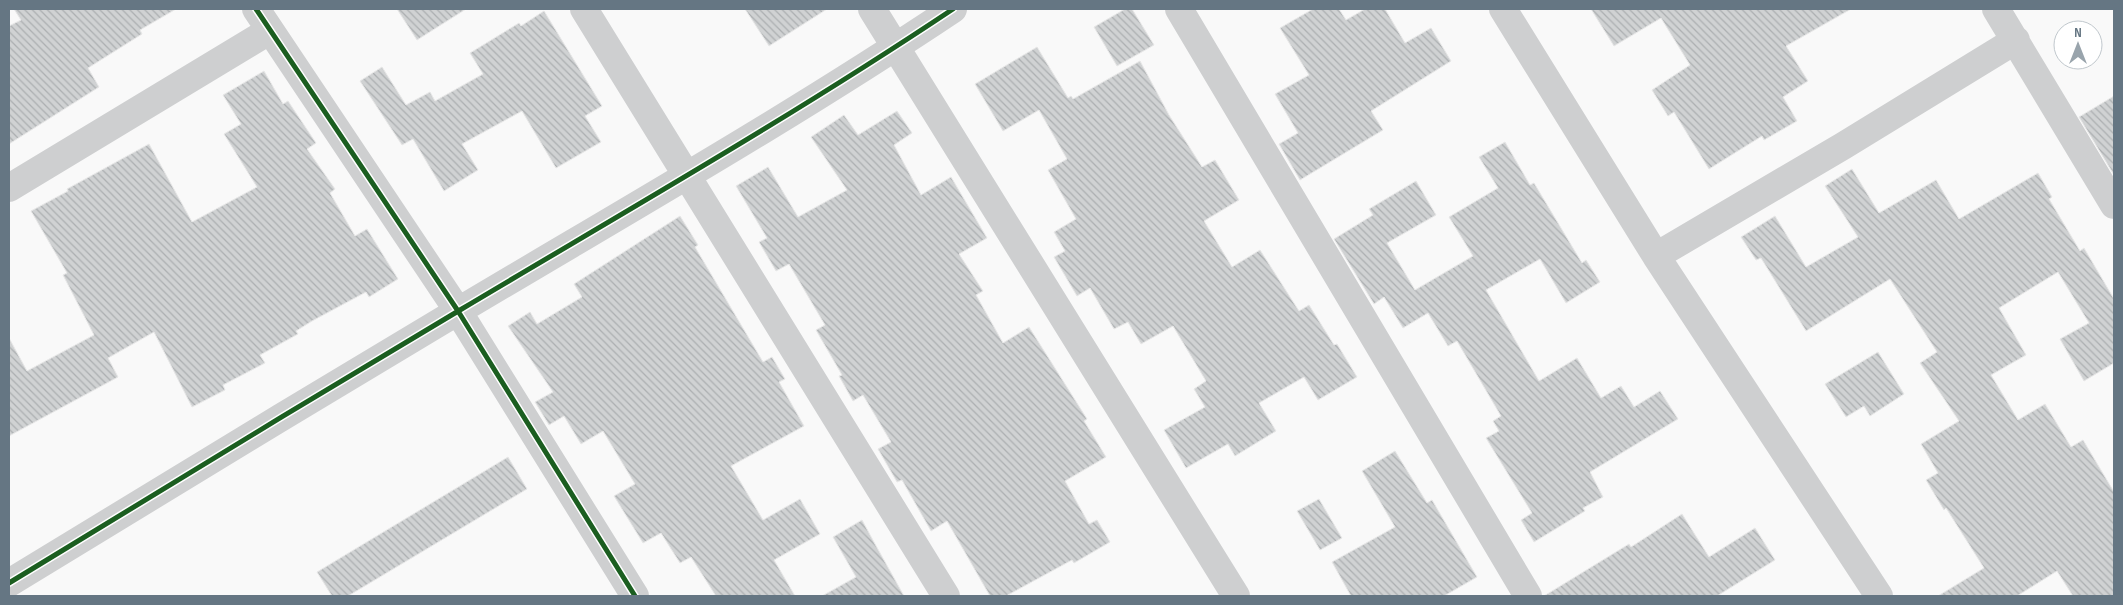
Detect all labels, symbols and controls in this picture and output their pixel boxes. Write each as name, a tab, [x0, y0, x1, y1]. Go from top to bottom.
north arrow	[2053, 20, 2103, 70]
text: N	[2074, 24, 2082, 41]

